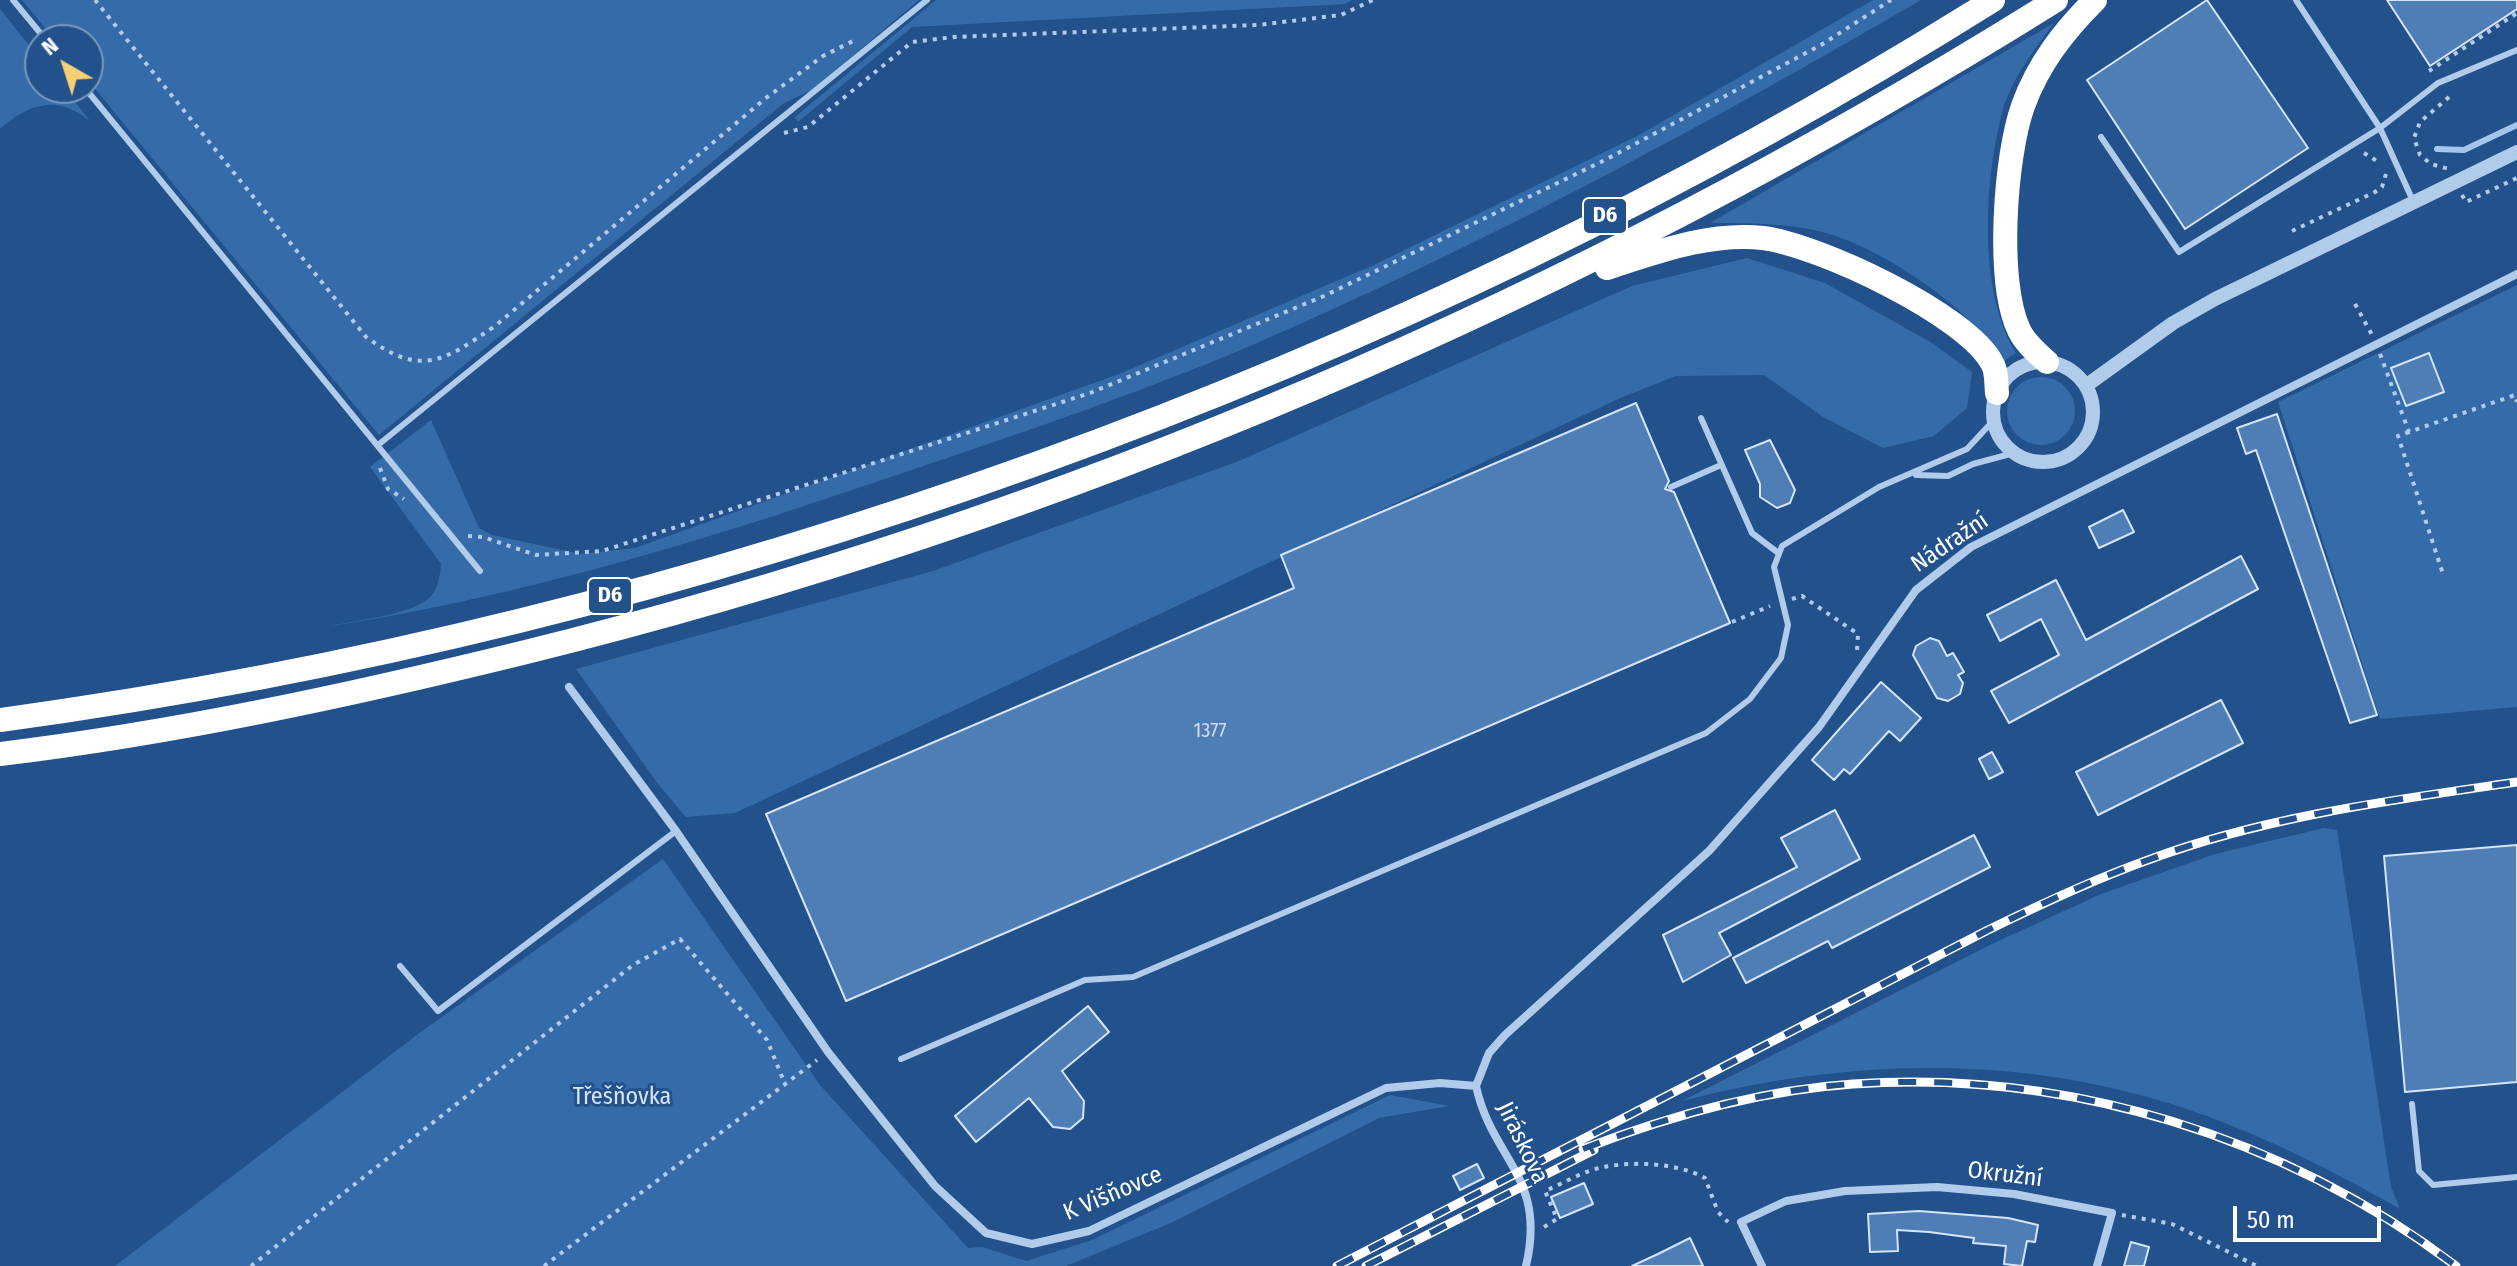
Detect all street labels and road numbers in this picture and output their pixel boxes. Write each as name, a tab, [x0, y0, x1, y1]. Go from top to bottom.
road number: D6	[1583, 198, 1627, 234]
street label: Nádražní	[1906, 507, 1994, 579]
road number: D6	[588, 578, 632, 614]
street label: Jiráskova	[1490, 1097, 1554, 1189]
street label: Okružní	[1966, 1156, 2044, 1194]
street label: K Višňovce	[1059, 1160, 1167, 1228]

